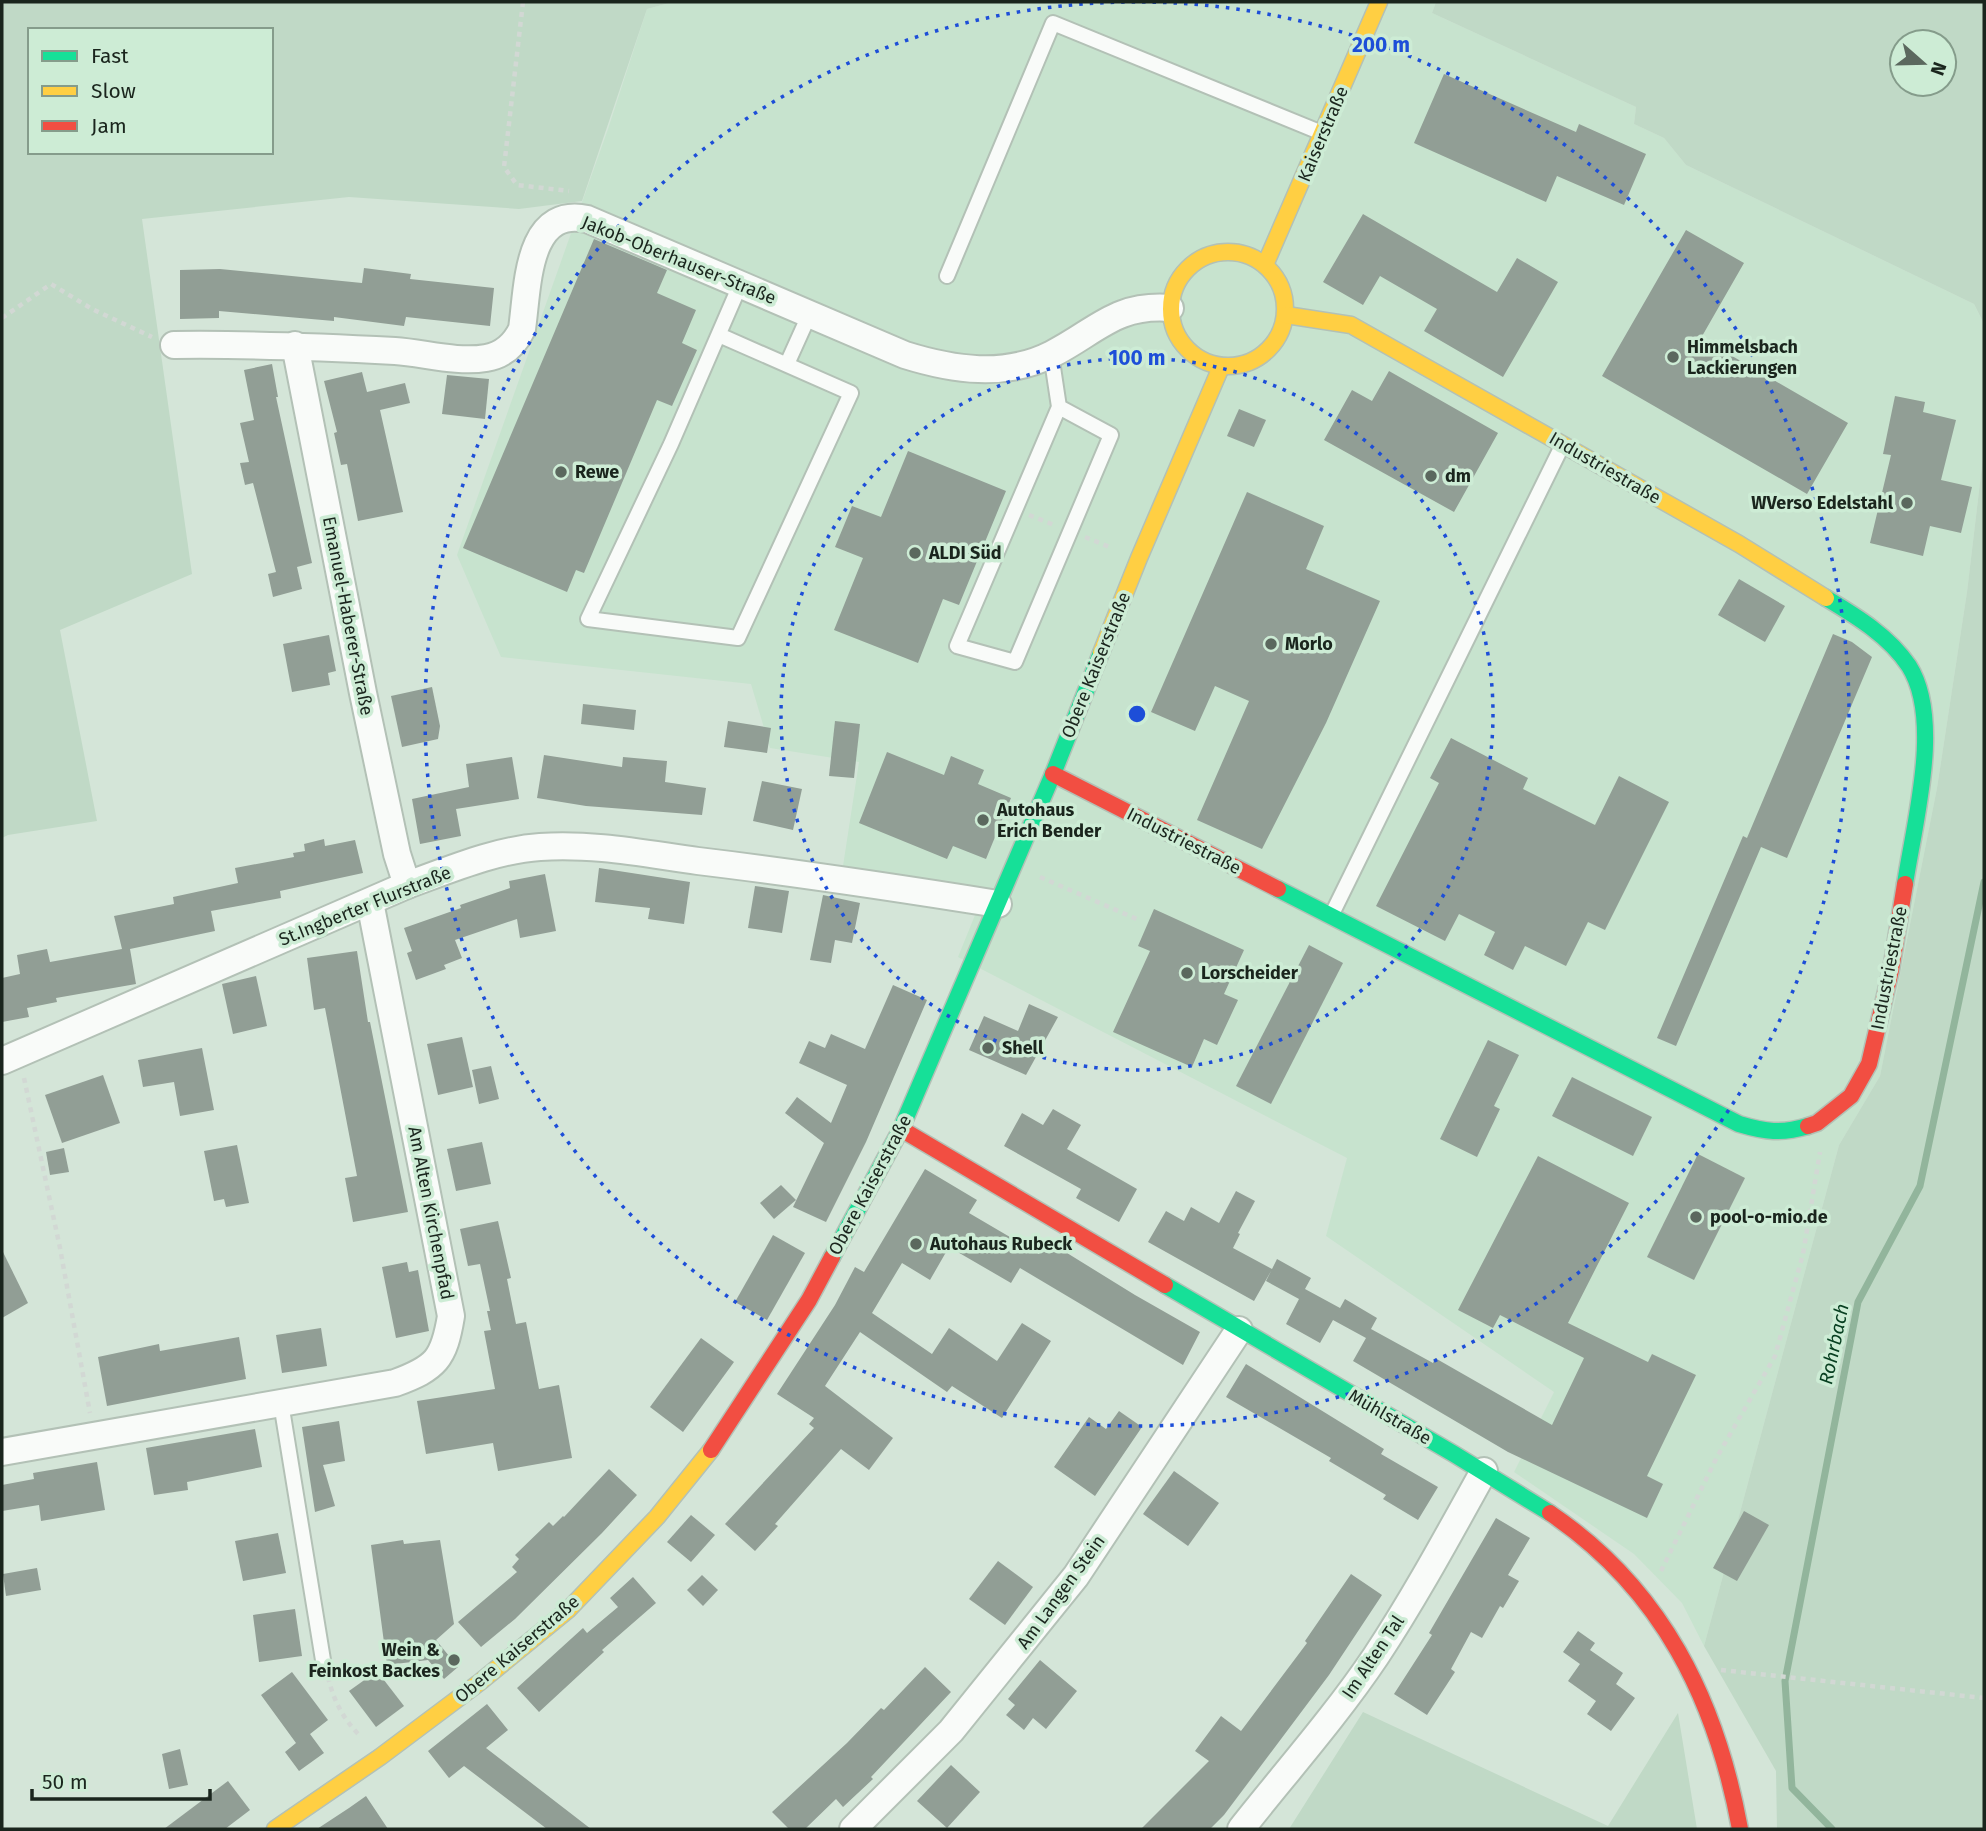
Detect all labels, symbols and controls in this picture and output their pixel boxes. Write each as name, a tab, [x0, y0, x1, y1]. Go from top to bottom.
legend	[28, 28, 273, 154]
north arrow	[1888, 28, 1958, 98]
text: 200 m	[1352, 32, 1410, 58]
text: Fast	[91, 43, 129, 69]
text: N	[1926, 59, 1951, 79]
text: Slow	[91, 78, 136, 104]
street label: Kaiserstraße	[1293, 83, 1353, 185]
text: Jam	[91, 113, 127, 139]
street label: Jakob-Oberhauser-Straße	[579, 211, 779, 309]
place label: Himmelsbach Lackierungen	[1687, 336, 1798, 379]
text: 100 m	[1108, 345, 1166, 371]
marker: Himmelsbach Lackierungen	[1665, 349, 1681, 365]
street label: Industriestraße	[1545, 427, 1665, 509]
place label: Rewe	[575, 461, 619, 483]
marker: Rewe	[553, 464, 569, 480]
place label: dm	[1445, 465, 1471, 487]
marker: dm	[1423, 468, 1439, 484]
place label: WVerso Edelstahl	[1751, 492, 1894, 514]
marker: WVerso Edelstahl	[1899, 495, 1915, 511]
street label: Emanuel-Haberer-Straße	[318, 515, 378, 717]
place label: ALDI Süd	[928, 542, 1002, 564]
marker: ALDI Süd	[907, 545, 923, 561]
street label: Obere Kaiserstraße	[1057, 589, 1135, 741]
place label: Morlo	[1285, 633, 1333, 655]
marker: Morlo	[1263, 636, 1279, 652]
centre of rings	[1125, 702, 1149, 726]
place label: Autohaus Erich Bender	[996, 799, 1102, 842]
street label: Industriestraße	[1123, 803, 1245, 879]
marker: Autohaus Erich Bender	[975, 812, 991, 828]
street label: St.Ingberter Flurstraße	[276, 861, 454, 951]
street label: Industriestraße	[1866, 904, 1912, 1032]
place label: Lorscheider	[1201, 962, 1299, 984]
marker: Lorscheider	[1179, 965, 1195, 981]
place label: Shell	[1002, 1037, 1044, 1059]
marker: Shell	[980, 1040, 996, 1056]
street label: Obere Kaiserstraße	[824, 1111, 916, 1259]
street label: Am Alten Kirchenpfad	[403, 1125, 459, 1301]
place label: pool-o-mio.de	[1710, 1206, 1828, 1228]
marker: pool-o-mio.de	[1688, 1209, 1704, 1225]
place label: Autohaus Rubeck	[929, 1233, 1073, 1255]
marker: Autohaus Rubeck	[908, 1236, 924, 1252]
water label: Rohrbach	[1814, 1301, 1854, 1387]
street label: Mühlstraße	[1345, 1385, 1435, 1449]
street label: Am Langen Stein	[1012, 1531, 1110, 1653]
street label: Obere Kaiserstraße	[450, 1591, 584, 1707]
street label: Im Alten Tal	[1337, 1611, 1409, 1703]
place label: Wein & Feinkost Backes	[308, 1639, 440, 1682]
marker: Wein & Feinkost Backes	[446, 1652, 462, 1668]
scale bar	[32, 1758, 210, 1802]
text: 50 m	[42, 1769, 88, 1795]

